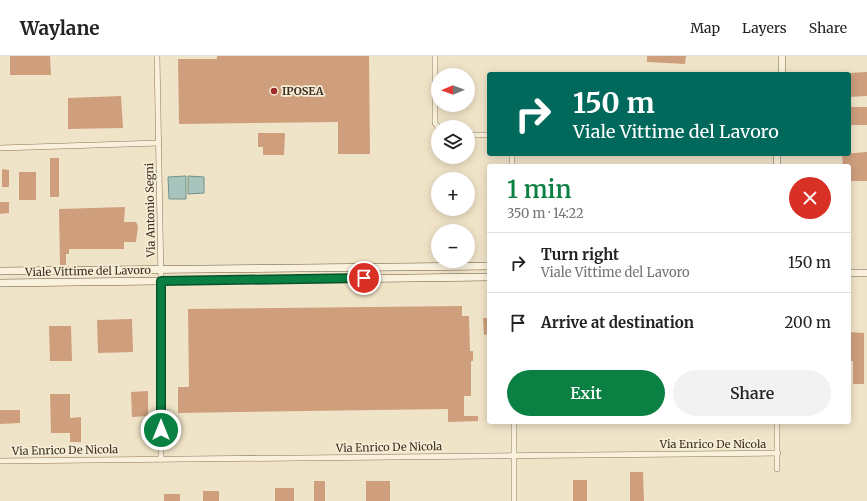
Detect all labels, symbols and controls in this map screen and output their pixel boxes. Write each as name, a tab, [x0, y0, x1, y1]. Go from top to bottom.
text: Waylane	[20, 16, 100, 40]
text: Map	[690, 19, 720, 37]
text: Layers	[742, 19, 787, 37]
text: Share	[809, 19, 847, 37]
north arrow	[431, 68, 475, 112]
map controls	[431, 68, 475, 268]
place label: IPOSEA	[282, 84, 324, 98]
text: 150 m	[573, 85, 655, 121]
marker: IPOSEA	[269, 86, 279, 96]
icon: right	[507, 88, 559, 140]
button: layers	[431, 120, 475, 164]
text: Viale Vittime del Lavoro	[573, 120, 779, 143]
street label: Via Antonio Segni	[142, 162, 158, 258]
button: +	[431, 172, 475, 216]
text: 1 min	[507, 174, 572, 205]
button: close	[789, 177, 831, 219]
text: 350 m · 14:22	[507, 205, 584, 222]
button: −	[431, 224, 475, 268]
text: Turn right	[541, 245, 619, 264]
icon: right	[507, 252, 529, 274]
text: 150 m	[788, 253, 831, 272]
pin	[347, 261, 381, 295]
street label: Viale Vittime del Lavoro	[24, 263, 152, 279]
text: Viale Vittime del Lavoro	[541, 264, 690, 281]
icon: arrive	[353, 267, 375, 289]
icon: arrive	[507, 312, 529, 334]
text: Arrive at destination	[541, 313, 694, 332]
text: 200 m	[784, 313, 831, 332]
button: Exit	[507, 370, 665, 416]
button: Share	[673, 370, 831, 416]
position arrow	[140, 409, 182, 451]
street label: Via Enrico De Nicola	[659, 437, 766, 451]
street label: Via Enrico De Nicola	[335, 439, 442, 455]
street label: Via Enrico De Nicola	[11, 442, 118, 458]

